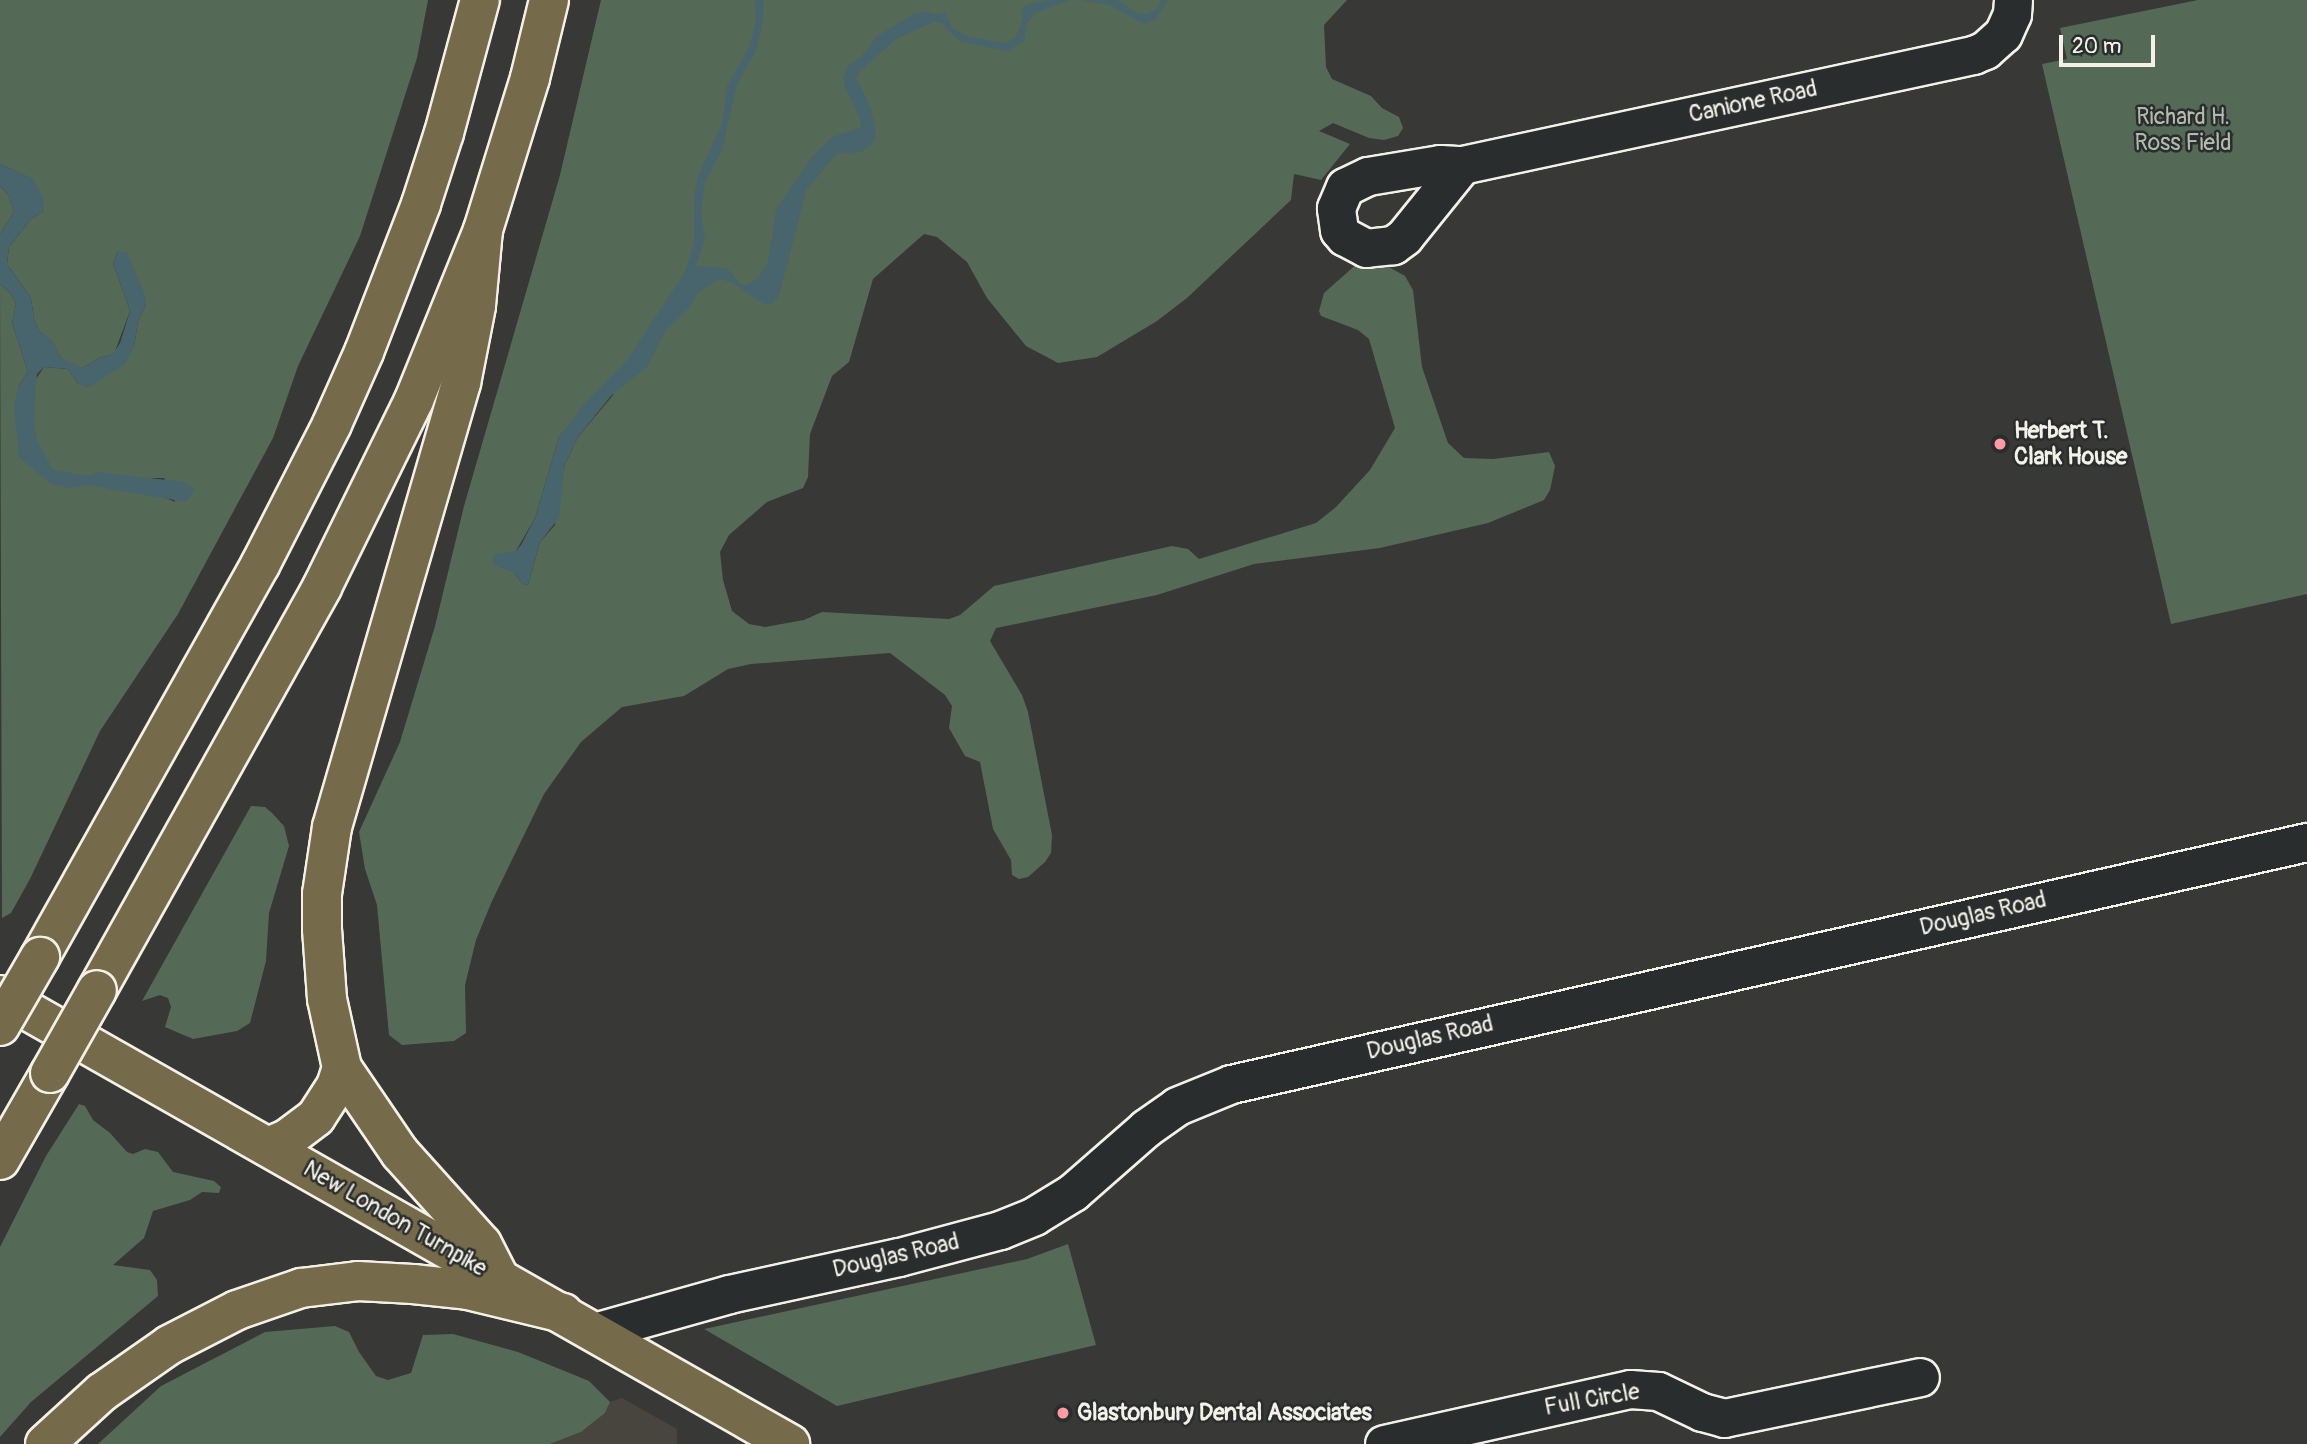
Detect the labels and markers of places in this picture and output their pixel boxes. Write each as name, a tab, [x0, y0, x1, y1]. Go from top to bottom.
place label: Herbert T. Clark House	[2014, 417, 2127, 471]
marker: Herbert T. Clark House	[1992, 436, 2008, 452]
place label: Glastonbury Dental Associates	[1077, 1399, 1372, 1427]
marker: Glastonbury Dental Associates	[1055, 1405, 1071, 1421]

